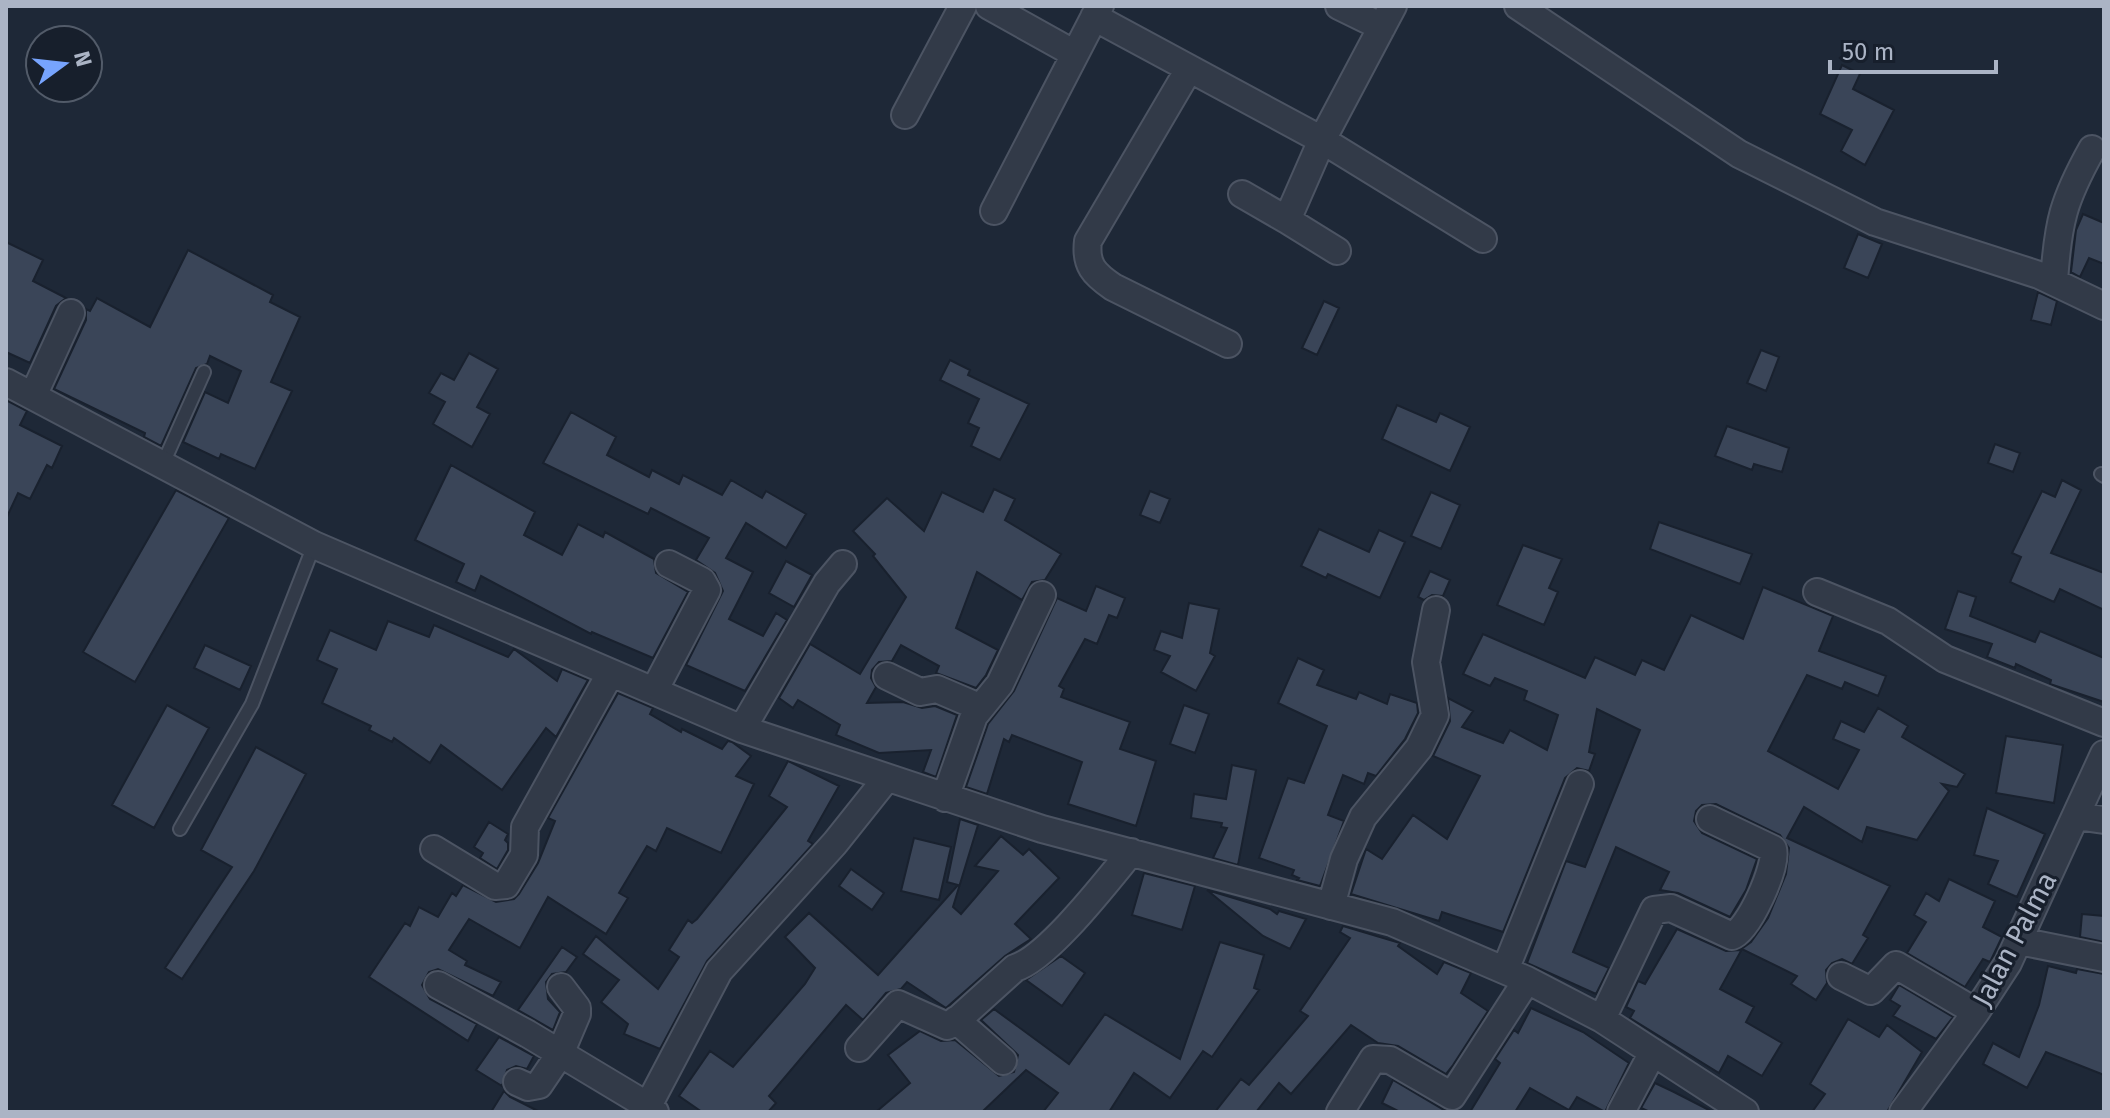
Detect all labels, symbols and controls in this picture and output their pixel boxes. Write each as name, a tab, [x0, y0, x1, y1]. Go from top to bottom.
north arrow	[24, 24, 104, 104]
scale bar	[1830, 24, 1996, 74]
text: 50 m	[1842, 38, 1894, 66]
text: N	[68, 48, 98, 69]
street label: Jalan Palma	[1965, 866, 2064, 1012]

